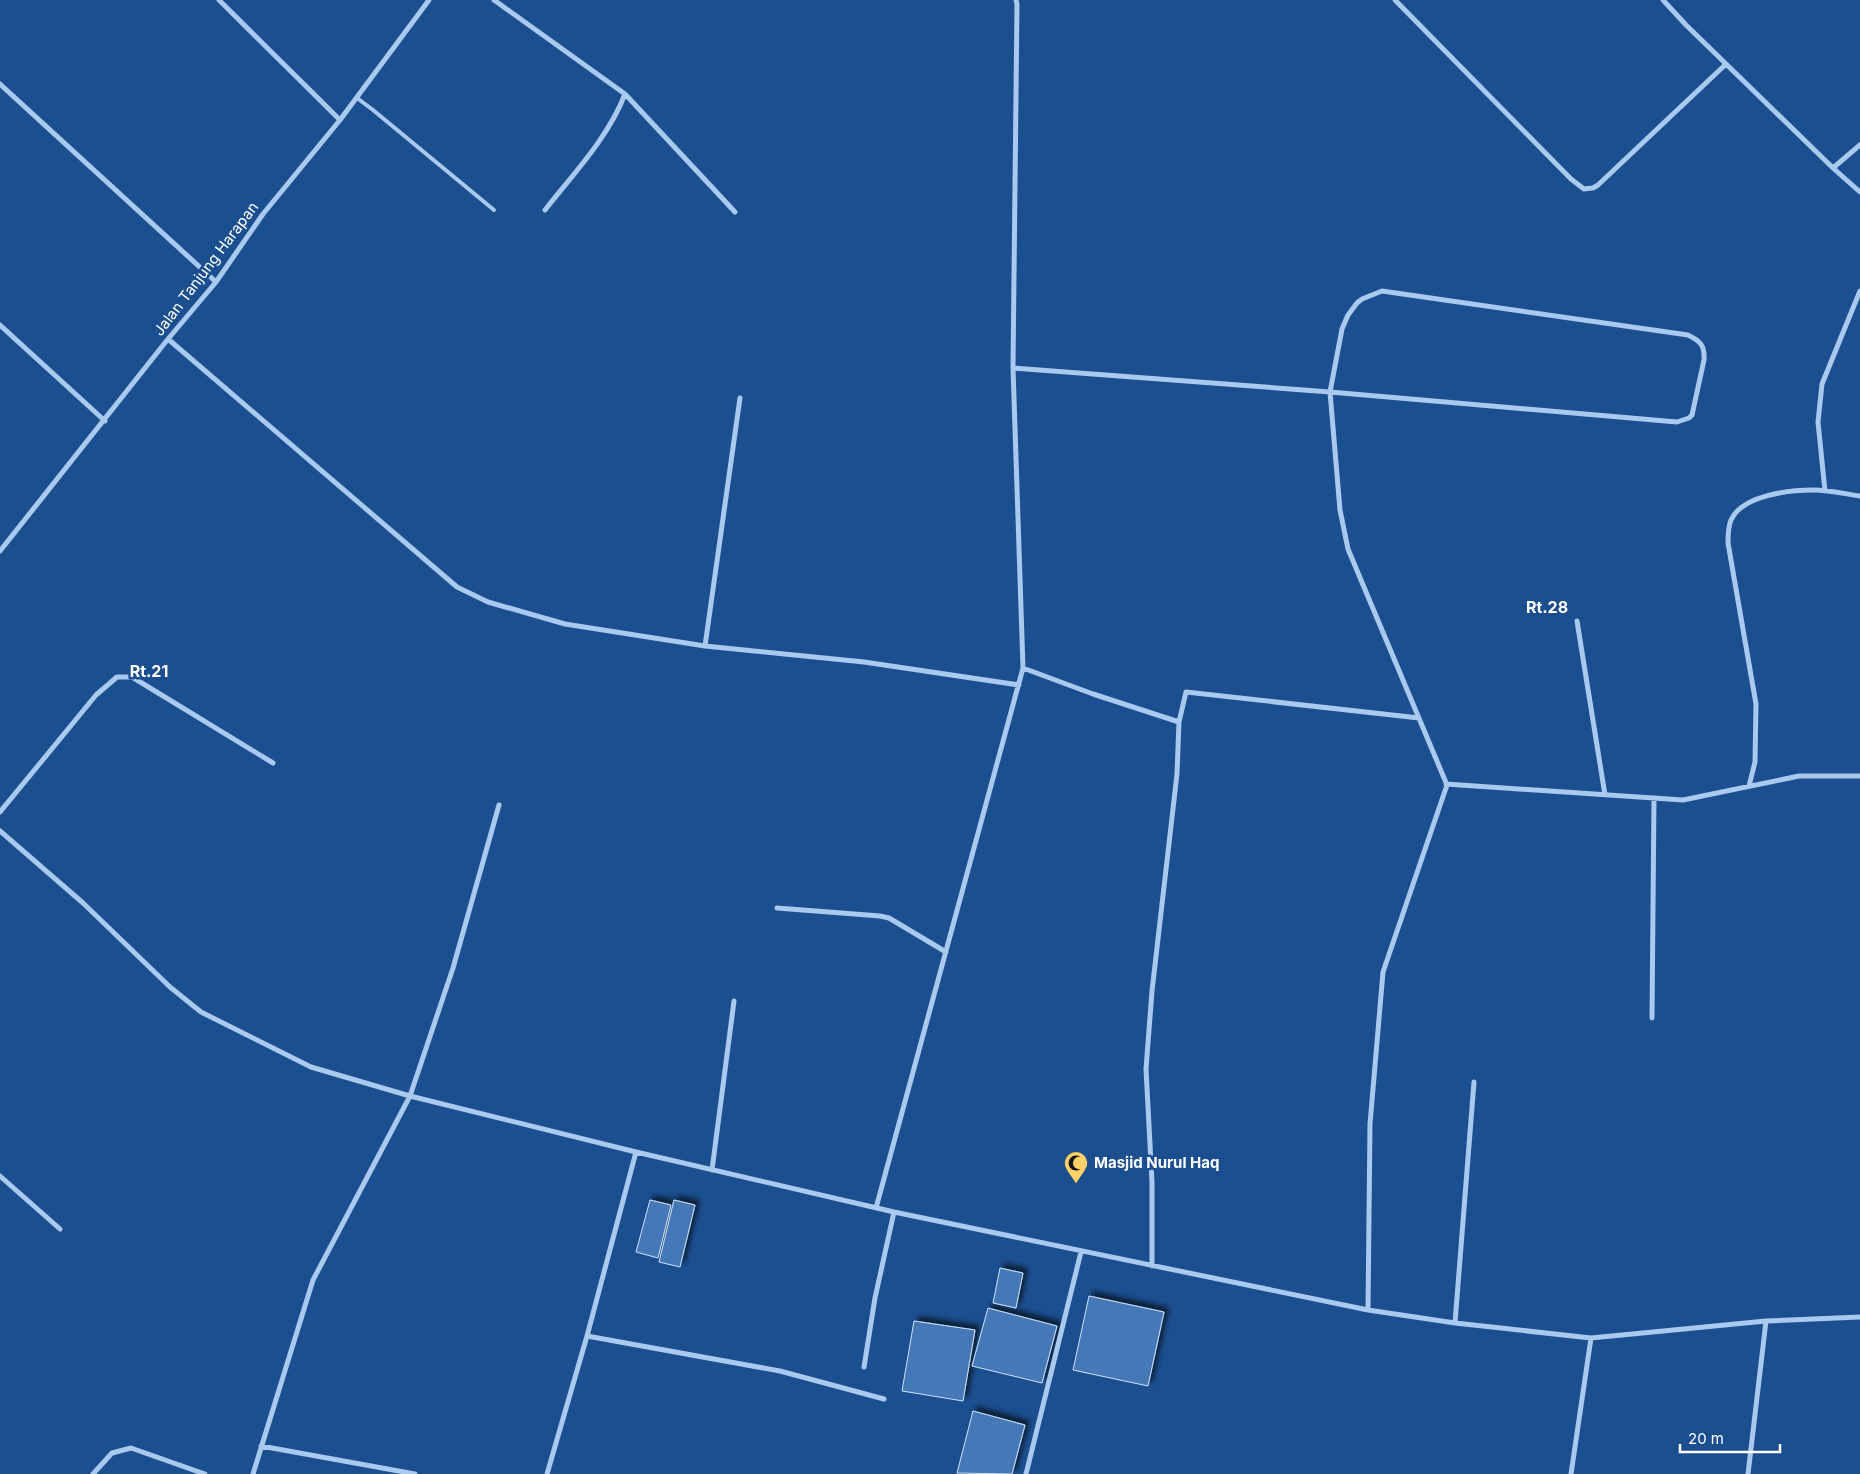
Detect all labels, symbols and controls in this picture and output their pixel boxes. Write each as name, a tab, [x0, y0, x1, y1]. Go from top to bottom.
street label: Jalan Tanjung Harapan	[149, 198, 262, 340]
district label: Rt.28	[1526, 597, 1568, 617]
district label: Rt.21	[130, 661, 168, 681]
mosque icon: Masjid Nurul Haq	[1063, 1150, 1089, 1184]
place label: Masjid Nurul Haq	[1094, 1153, 1219, 1172]
scale bar	[1680, 1422, 1780, 1454]
text: 20 m	[1688, 1429, 1724, 1448]

